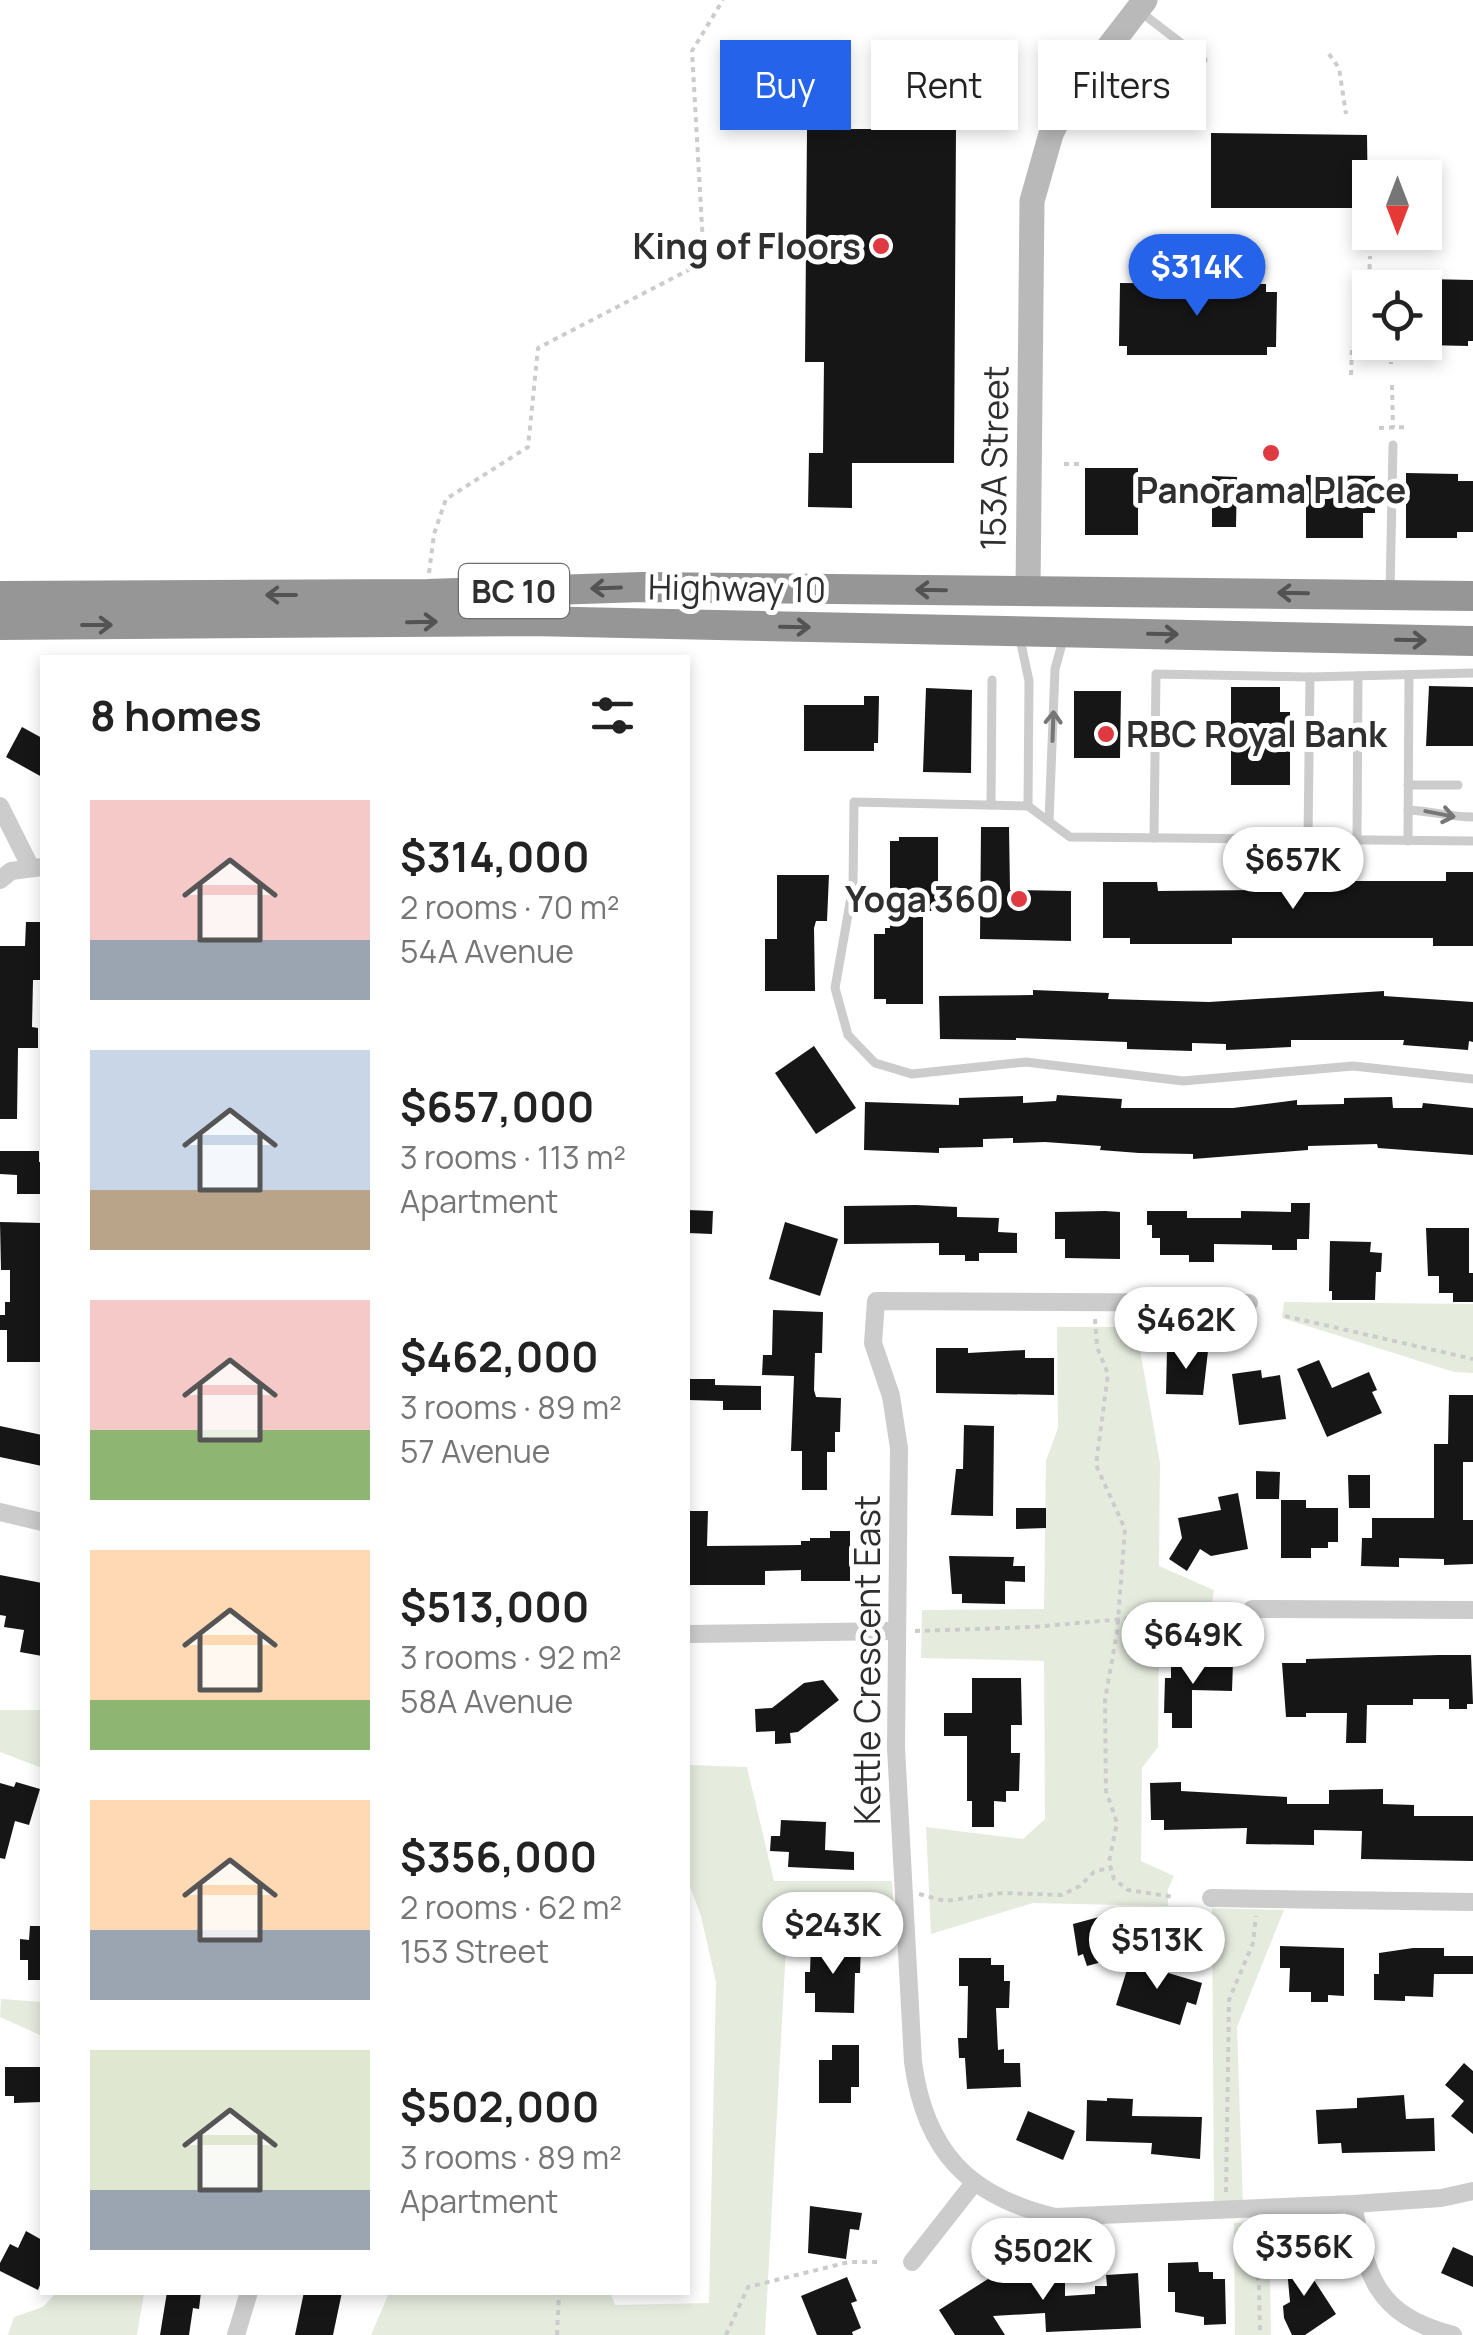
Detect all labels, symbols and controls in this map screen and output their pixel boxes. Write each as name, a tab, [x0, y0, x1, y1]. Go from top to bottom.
chip: Buy	[720, 40, 851, 130]
chip: Rent	[871, 40, 1018, 130]
chip: Filters	[1038, 40, 1206, 130]
north arrow	[1352, 160, 1442, 250]
map controls	[1352, 160, 1442, 360]
place label: King of Floors	[633, 222, 861, 270]
pin: $314K	[1127, 234, 1267, 319]
marker: King of Floors	[870, 235, 892, 257]
text: $314K	[1151, 244, 1243, 288]
button: locate	[1352, 270, 1442, 360]
street label: 153A Street	[968, 365, 1020, 551]
marker: Panorama Place	[1260, 442, 1282, 464]
place label: Panorama Place	[1136, 466, 1406, 514]
street label: Highway 10	[647, 562, 827, 614]
road number: BC 10	[459, 564, 569, 618]
one-way arrow	[590, 579, 622, 598]
one-way arrow	[915, 580, 948, 600]
one-way arrow	[1277, 584, 1309, 603]
one-way arrow	[265, 585, 297, 604]
one-way arrow	[406, 613, 438, 632]
one-way arrow	[80, 616, 113, 634]
one-way arrow	[779, 617, 811, 636]
one-way arrow	[1146, 625, 1178, 644]
one-way arrow	[1394, 630, 1426, 649]
text: 8 homes	[90, 686, 262, 744]
icon: filters	[585, 688, 640, 743]
one-way arrow	[1044, 710, 1063, 742]
place label: RBC Royal Bank	[1126, 710, 1388, 758]
marker: RBC Royal Bank	[1095, 723, 1117, 745]
one-way arrow	[1423, 805, 1455, 824]
text: $314,000	[400, 827, 590, 885]
pin: $657K	[1223, 827, 1363, 912]
text: $657K	[1245, 837, 1341, 881]
icon: home	[170, 840, 290, 960]
place label: Yoga 360	[845, 875, 999, 923]
text: 2 rooms · 70 m²	[400, 885, 620, 929]
marker: Yoga 360	[1008, 888, 1030, 910]
text: 54A Avenue	[400, 929, 574, 973]
text: $657,000	[400, 1077, 594, 1135]
icon: home	[170, 1090, 290, 1210]
text: 3 rooms · 113 m²	[400, 1135, 626, 1179]
text: Apartment	[400, 1179, 558, 1223]
pin: $462K	[1116, 1287, 1256, 1372]
text: $462K	[1136, 1297, 1236, 1341]
text: $462,000	[400, 1327, 599, 1385]
icon: home	[170, 1340, 290, 1460]
text: 3 rooms · 89 m²	[400, 1385, 622, 1429]
text: 57 Avenue	[400, 1429, 551, 1473]
street label: Kettle Crescent East	[843, 1495, 891, 1825]
text: $513,000	[400, 1577, 589, 1635]
icon: home	[170, 1590, 290, 1710]
pin: $649K	[1123, 1602, 1263, 1687]
text: $649K	[1143, 1612, 1243, 1656]
text: 3 rooms · 92 m²	[400, 1635, 622, 1679]
text: 58A Avenue	[400, 1679, 573, 1723]
text: $356,000	[400, 1827, 597, 1885]
icon: home	[170, 1840, 290, 1960]
text: 2 rooms · 62 m²	[400, 1885, 622, 1929]
pin: $243K	[763, 1892, 903, 1977]
text: $243K	[784, 1902, 882, 1946]
pin: $513K	[1087, 1907, 1227, 1992]
text: $513K	[1111, 1917, 1203, 1961]
text: 153 Street	[400, 1929, 549, 1973]
text: $502,000	[400, 2077, 599, 2135]
icon: home	[170, 2090, 290, 2210]
text: 3 rooms · 89 m²	[400, 2135, 622, 2179]
text: Apartment	[400, 2179, 558, 2223]
pin: $356K	[1234, 2214, 1374, 2299]
pin: $502K	[973, 2218, 1113, 2303]
text: $356K	[1255, 2224, 1353, 2268]
text: $502K	[993, 2228, 1093, 2272]

